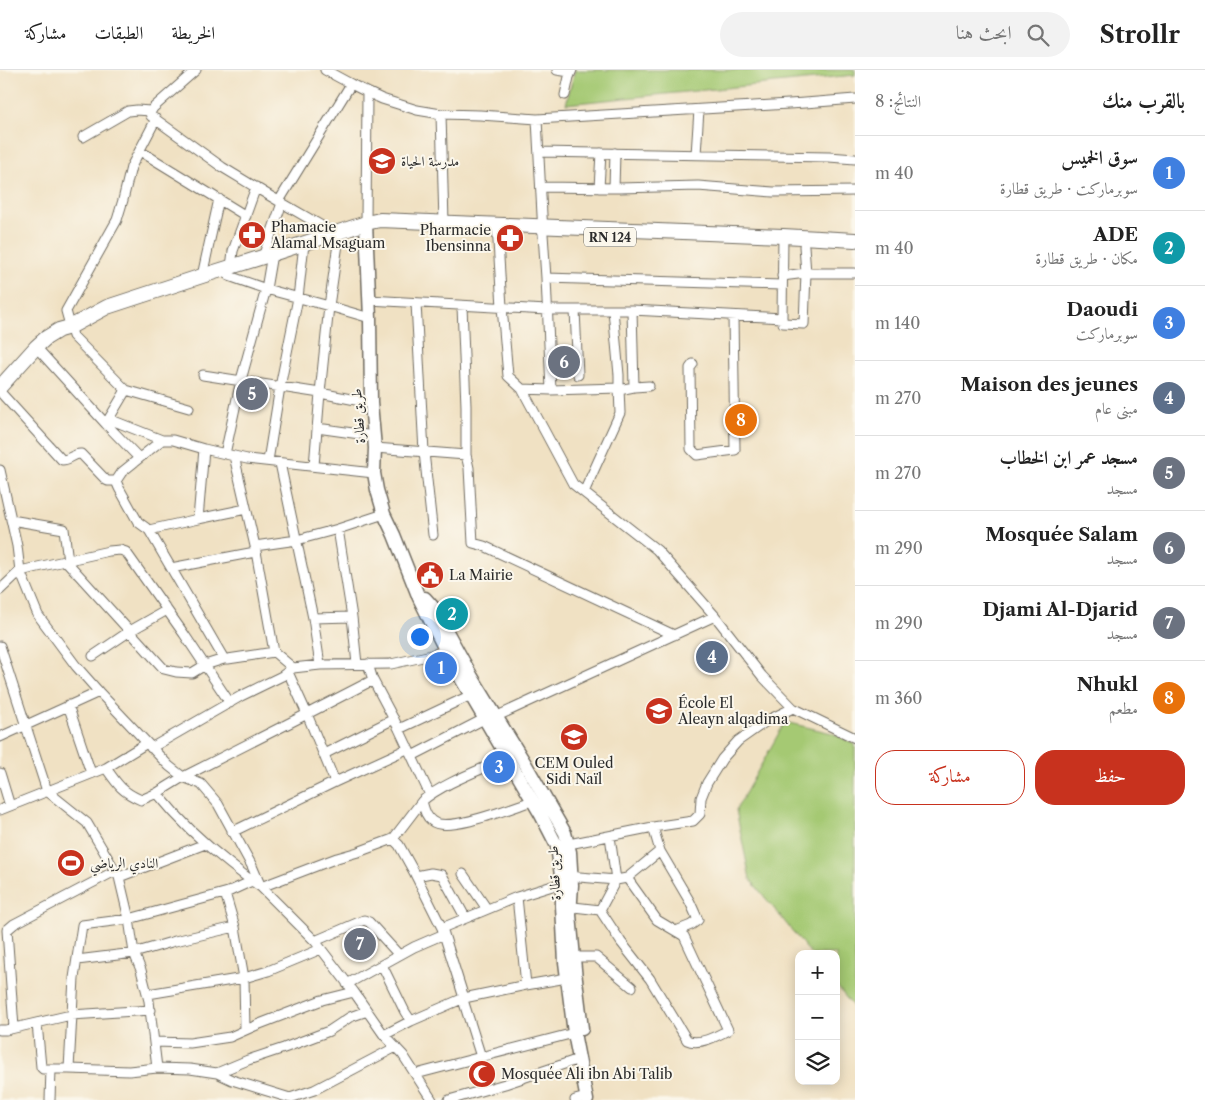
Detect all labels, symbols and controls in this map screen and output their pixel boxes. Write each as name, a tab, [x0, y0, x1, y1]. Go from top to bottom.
search box	[720, 12, 1070, 57]
text: Strollr	[1100, 20, 1180, 49]
text: ابحث هنا	[956, 21, 1012, 44]
icon: search	[1024, 21, 1052, 49]
text: مشاركة	[25, 22, 66, 44]
text: الطبقات	[94, 22, 143, 44]
text: الخريطة	[171, 22, 215, 44]
text: بالقرب منك	[1102, 88, 1185, 113]
text: النتائج: 8	[875, 91, 921, 111]
school or university icon: مدرسة الحياة	[367, 146, 397, 176]
text: سوق الخميس	[1061, 146, 1138, 169]
place label: مدرسة الحياة	[401, 152, 459, 170]
text: 40 m	[875, 163, 914, 183]
text: 1	[1165, 163, 1173, 183]
text: سوبرماركت · طريق قطارة	[1000, 178, 1138, 198]
place label: Phamacie Alamal Msaguam	[270, 218, 385, 252]
pharmacy icon: Phamacie Alamal Msaguam	[237, 220, 267, 250]
place label: Pharmacie Ibensinna	[420, 221, 492, 255]
pharmacy icon: Pharmacie Ibensinna	[495, 223, 525, 253]
text: ADE	[1093, 223, 1138, 246]
road number: RN 124	[584, 228, 636, 246]
text: 40 m	[875, 238, 914, 258]
text: 2	[1164, 238, 1174, 258]
text: مكان · طريق قطارة	[1035, 248, 1138, 268]
text: Daoudi	[1067, 298, 1138, 321]
text: 140 m	[875, 313, 920, 333]
text: 3	[1164, 313, 1174, 333]
text: سوبرماركت	[1076, 323, 1138, 343]
pin: 6	[548, 343, 580, 381]
text: Maison des jeunes	[961, 373, 1138, 396]
pin: 5	[236, 375, 268, 413]
street label: طريق قطارة	[347, 388, 369, 444]
text: 270 m	[875, 388, 921, 408]
text: 4	[1164, 388, 1174, 408]
text: مبنى عام	[1095, 398, 1138, 418]
pin: 8	[725, 401, 757, 439]
text: مسجد عمر ابن الخطاب	[1000, 446, 1138, 469]
text: 270 m	[875, 463, 921, 483]
text: 5	[1165, 463, 1173, 483]
text: مسجد	[1107, 478, 1138, 498]
text: Mosquée Salam	[985, 523, 1138, 546]
text: 290 m	[875, 538, 923, 558]
text: 6	[1164, 538, 1174, 558]
text: مسجد	[1107, 548, 1138, 568]
public building icon: La Mairie	[415, 560, 445, 590]
place label: La Mairie	[449, 566, 513, 584]
pin: 2	[436, 595, 468, 633]
text: Djami Al-Djarid	[982, 598, 1138, 621]
text: 290 m	[875, 613, 923, 633]
text: 7	[1165, 613, 1173, 633]
text: مسجد	[1107, 623, 1138, 643]
your location	[407, 624, 433, 650]
pin: 4	[696, 638, 728, 676]
pin: 1	[425, 649, 457, 687]
text: Nhukl	[1077, 673, 1138, 696]
text: 360 m	[875, 688, 923, 708]
text: 8	[1164, 688, 1174, 708]
place label: École El Aleayn alqadima	[677, 694, 789, 728]
school or university icon: École El Aleayn alqadima	[644, 696, 674, 726]
text: مطعم	[1109, 698, 1138, 718]
school or university icon: CEM Ouled Sidi Naïl	[559, 722, 589, 752]
pin: 3	[483, 748, 515, 786]
button: مشاركة	[875, 750, 1025, 805]
button: حفظ	[1035, 750, 1185, 805]
place label: CEM Ouled Sidi Naïl	[534, 754, 614, 788]
street label: طريق قطارة	[544, 845, 564, 901]
sports icon: النادي الرياضي	[56, 848, 86, 878]
place label: النادي الرياضي	[90, 854, 158, 877]
pin: 7	[344, 925, 376, 963]
map controls	[795, 950, 840, 1085]
button: +	[795, 950, 840, 995]
button: −	[795, 995, 840, 1040]
button: layers	[795, 1040, 840, 1085]
mosque icon: Mosquée Ali ibn Abi Talib	[467, 1059, 497, 1089]
place label: Mosquée Ali ibn Abi Talib	[501, 1065, 672, 1083]

